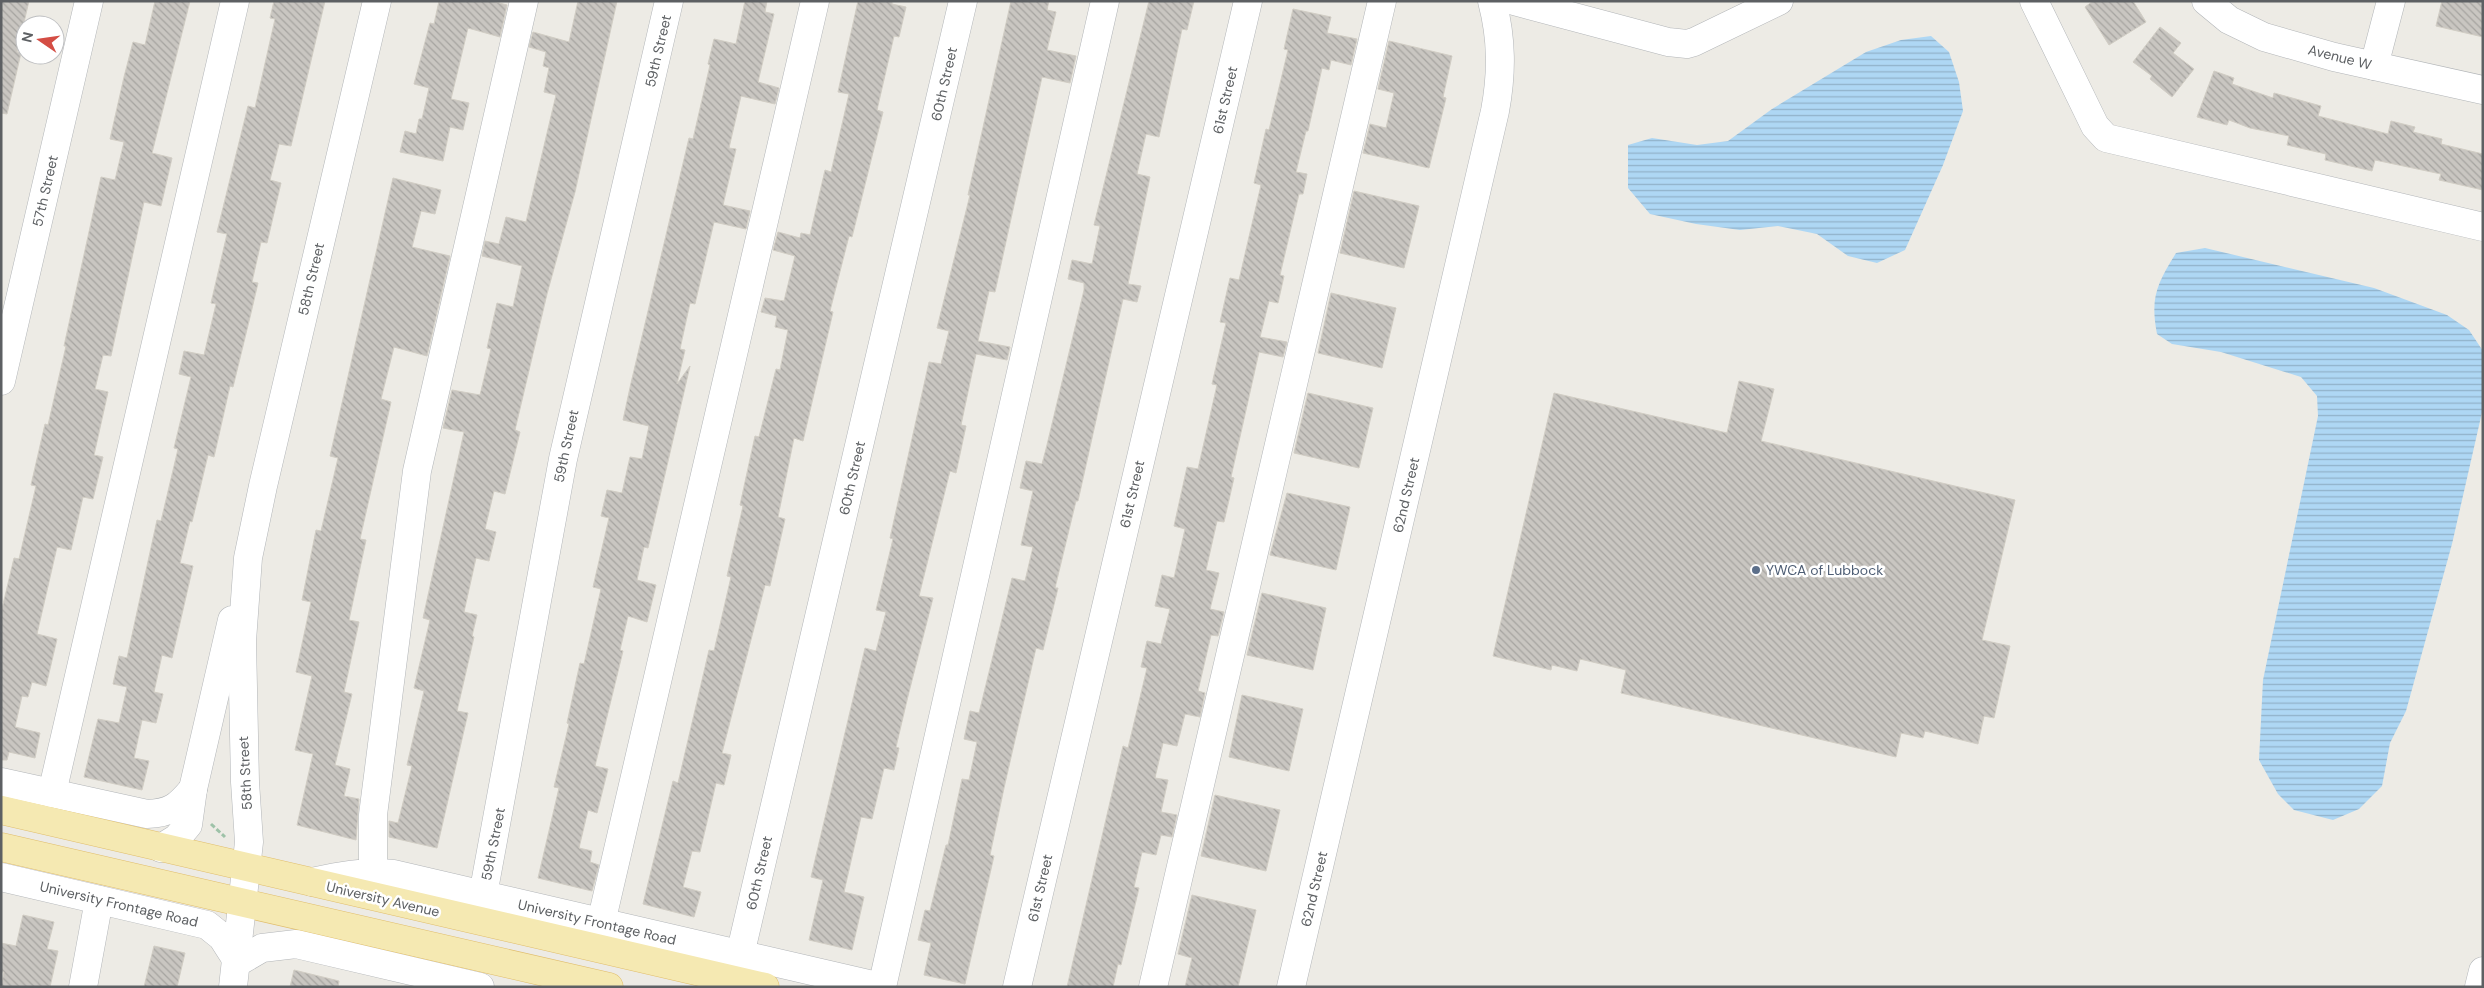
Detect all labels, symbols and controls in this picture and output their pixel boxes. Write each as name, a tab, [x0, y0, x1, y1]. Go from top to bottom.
street label: 59th Street	[641, 13, 675, 89]
north arrow	[15, 15, 65, 65]
text: N	[17, 30, 37, 44]
street label: Avenue W	[2306, 40, 2374, 74]
street label: 60th Street	[927, 45, 961, 123]
street label: 61st Street	[1208, 64, 1242, 136]
street label: 57th Street	[28, 154, 62, 228]
street label: 58th Street	[294, 241, 328, 317]
street label: 59th Street	[550, 408, 582, 484]
street label: 60th Street	[835, 439, 869, 517]
street label: 62nd Street	[1389, 456, 1423, 534]
street label: 61st Street	[1115, 458, 1149, 530]
place label: YWCA of Lubbock	[1766, 561, 1883, 579]
marker: YWCA of Lubbock	[1750, 564, 1762, 576]
street label: 58th Street	[234, 736, 256, 810]
street label: 59th Street	[477, 806, 509, 882]
street label: 60th Street	[742, 834, 776, 912]
street label: 62nd Street	[1297, 850, 1331, 928]
street label: 61st Street	[1023, 852, 1057, 924]
street label: University Frontage Road	[38, 877, 200, 931]
street label: University Avenue	[325, 877, 441, 921]
street label: University Frontage Road	[516, 895, 678, 949]

